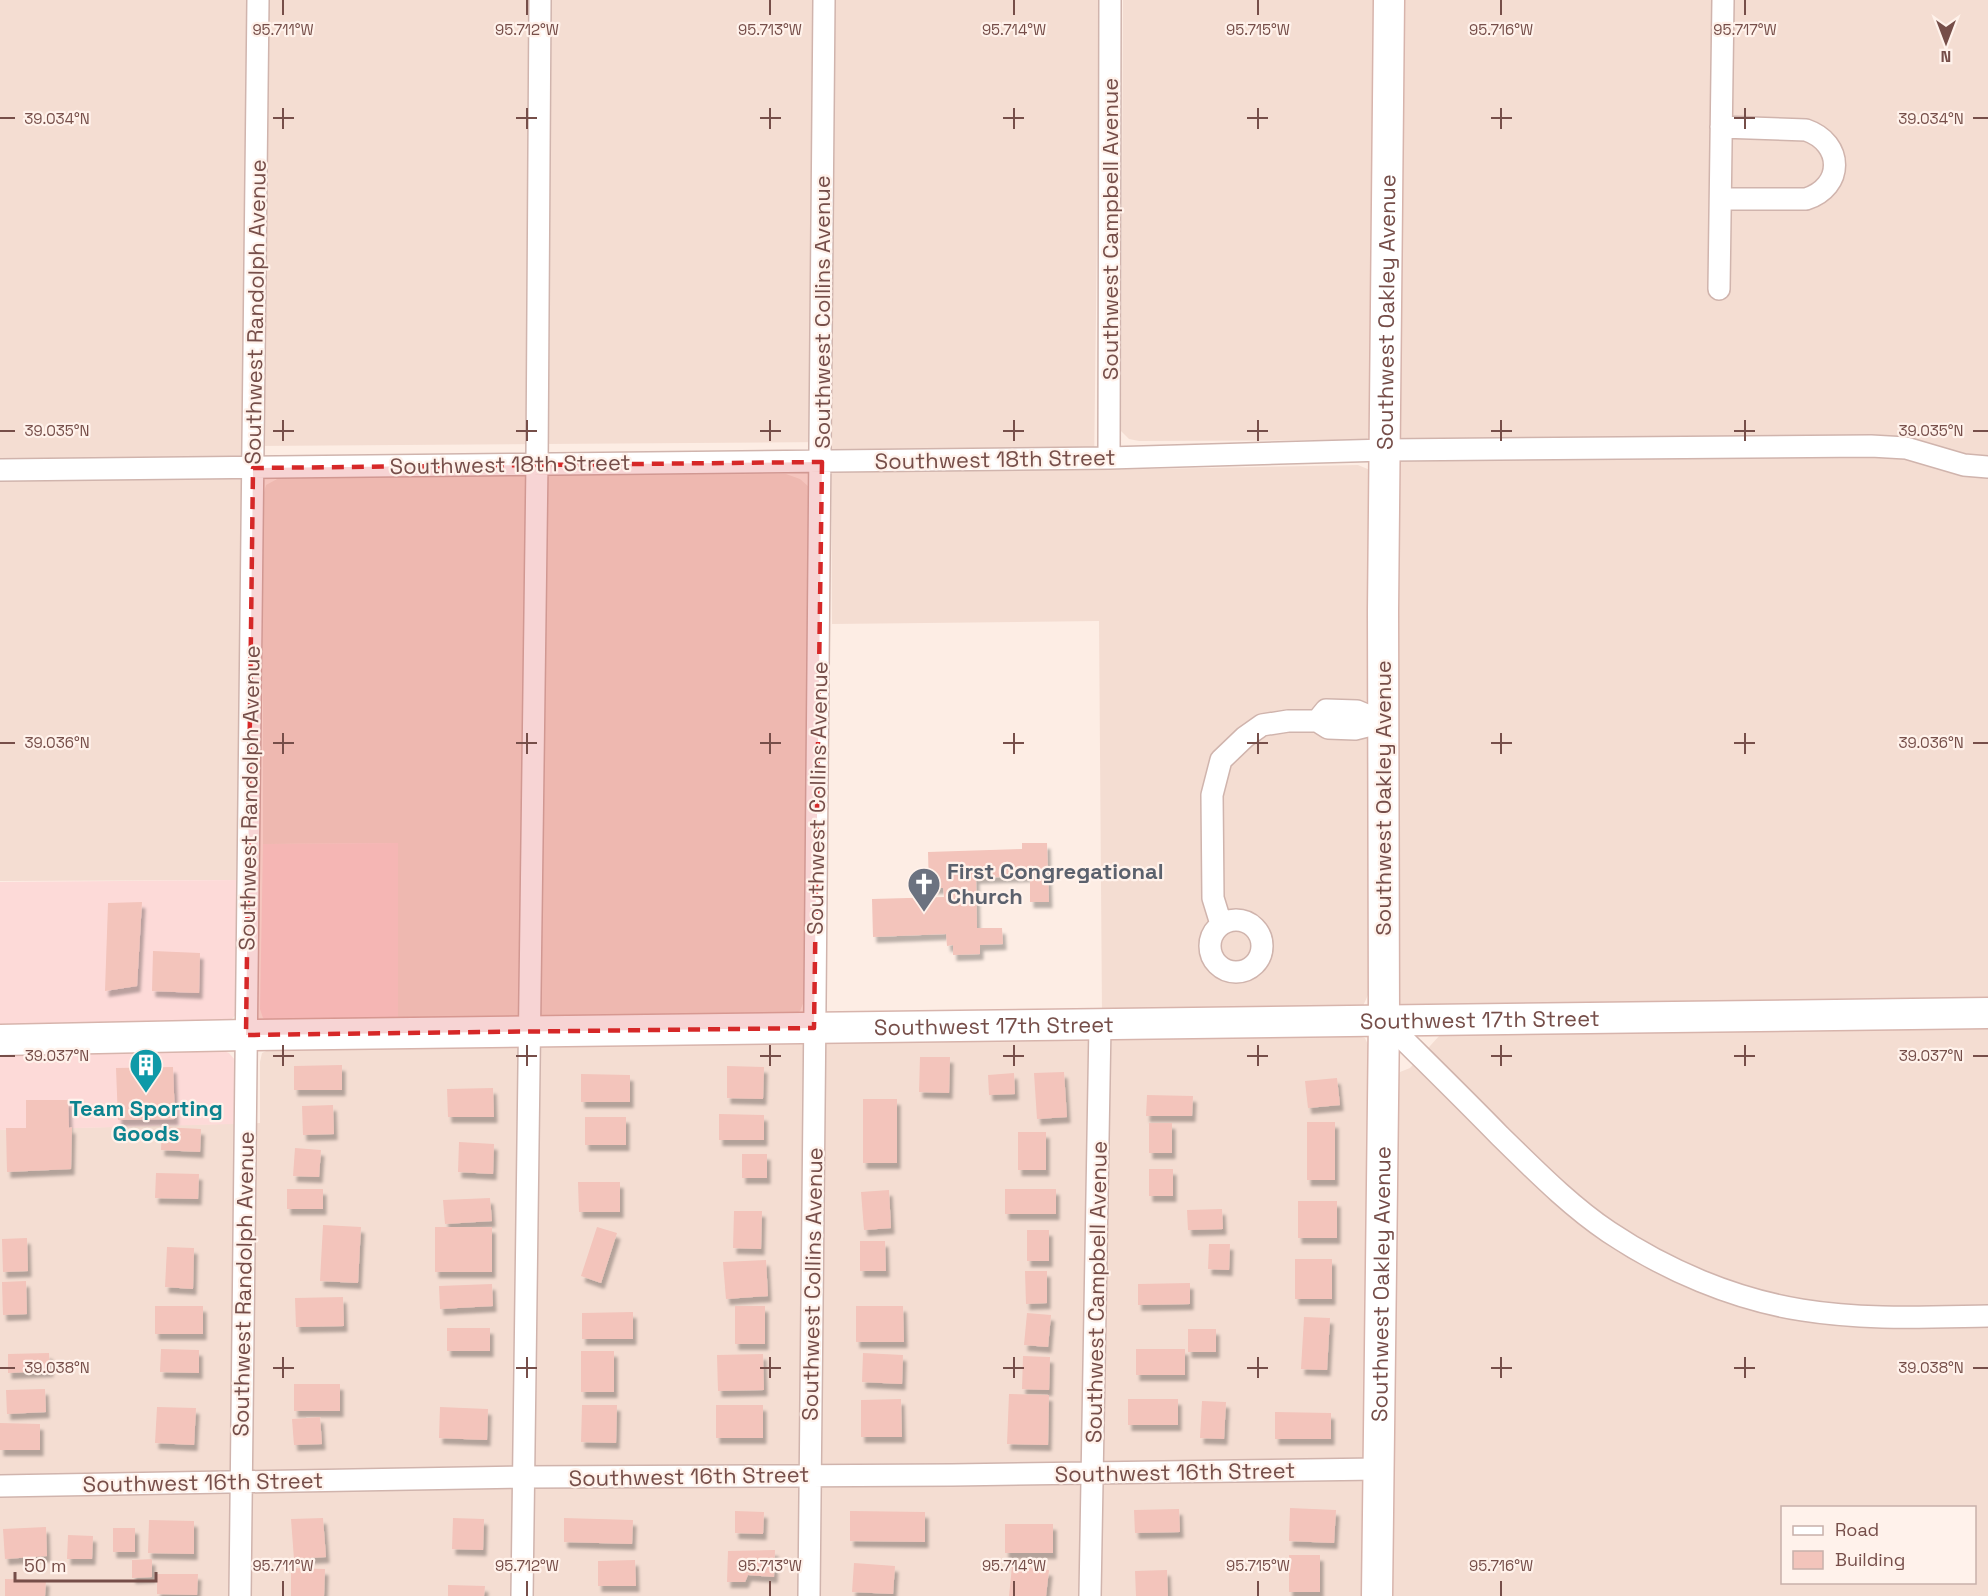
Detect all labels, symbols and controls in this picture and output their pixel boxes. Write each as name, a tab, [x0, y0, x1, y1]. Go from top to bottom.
north arrow	[1916, 12, 1976, 72]
text: 95.711°W	[252, 20, 314, 39]
text: 95.712°W	[495, 20, 559, 39]
text: 95.713°W	[738, 20, 802, 39]
text: 95.714°W	[982, 20, 1046, 39]
text: 95.715°W	[1226, 20, 1290, 39]
text: 95.716°W	[1469, 20, 1533, 39]
text: 95.717°W	[1713, 20, 1777, 39]
text: N	[1941, 46, 1951, 67]
street label: Southwest Campbell Avenue	[1096, 78, 1124, 380]
text: 39.034°N	[24, 109, 90, 128]
text: 39.034°N	[1898, 109, 1964, 128]
street label: Southwest Randolph Avenue	[238, 159, 272, 465]
street label: Southwest Oakley Avenue	[1371, 174, 1401, 450]
street label: Southwest Collins Avenue	[808, 175, 836, 449]
text: 39.035°N	[24, 421, 90, 440]
text: 39.035°N	[1898, 421, 1964, 440]
street label: Southwest 18th Street	[874, 443, 1116, 475]
street label: Southwest 18th Street	[389, 448, 631, 480]
street label: Southwest Randolph Avenue	[232, 645, 266, 951]
street label: Southwest Oakley Avenue	[1369, 660, 1397, 936]
street label: Southwest Collins Avenue	[801, 661, 833, 935]
text: 39.036°N	[24, 733, 90, 752]
text: 39.036°N	[1898, 733, 1964, 752]
place label: First Congregational Church	[947, 857, 1164, 910]
church icon: First Congregational Church	[906, 866, 942, 913]
street label: Southwest 17th Street	[1360, 1004, 1600, 1035]
street label: Southwest 17th Street	[874, 1010, 1114, 1041]
text: 39.037°N	[25, 1046, 89, 1065]
text: 39.037°N	[1899, 1046, 1963, 1065]
building icon: Team Sporting Goods	[128, 1047, 164, 1094]
place label: Team Sporting Goods	[69, 1094, 223, 1147]
street label: Southwest Randolph Avenue	[226, 1131, 260, 1437]
street label: Southwest Campbell Avenue	[1079, 1141, 1113, 1443]
street label: Southwest Oakley Avenue	[1365, 1146, 1396, 1422]
street label: Southwest Collins Avenue	[796, 1147, 828, 1421]
text: 39.038°N	[24, 1358, 90, 1377]
text: 39.038°N	[1898, 1358, 1964, 1377]
street label: Southwest 16th Street	[1054, 1456, 1296, 1488]
street label: Southwest 16th Street	[568, 1460, 810, 1492]
street label: Southwest 16th Street	[82, 1466, 324, 1498]
legend	[1781, 1506, 1976, 1584]
text: Road	[1835, 1518, 1879, 1541]
scale bar	[15, 1545, 156, 1583]
text: Building	[1835, 1548, 1905, 1571]
text: 50 m	[24, 1554, 66, 1577]
text: 95.711°W	[252, 1556, 314, 1575]
text: 95.712°W	[495, 1556, 559, 1575]
text: 95.713°W	[738, 1556, 802, 1575]
text: 95.714°W	[982, 1556, 1046, 1575]
text: 95.715°W	[1226, 1556, 1290, 1575]
text: 95.716°W	[1469, 1556, 1533, 1575]

